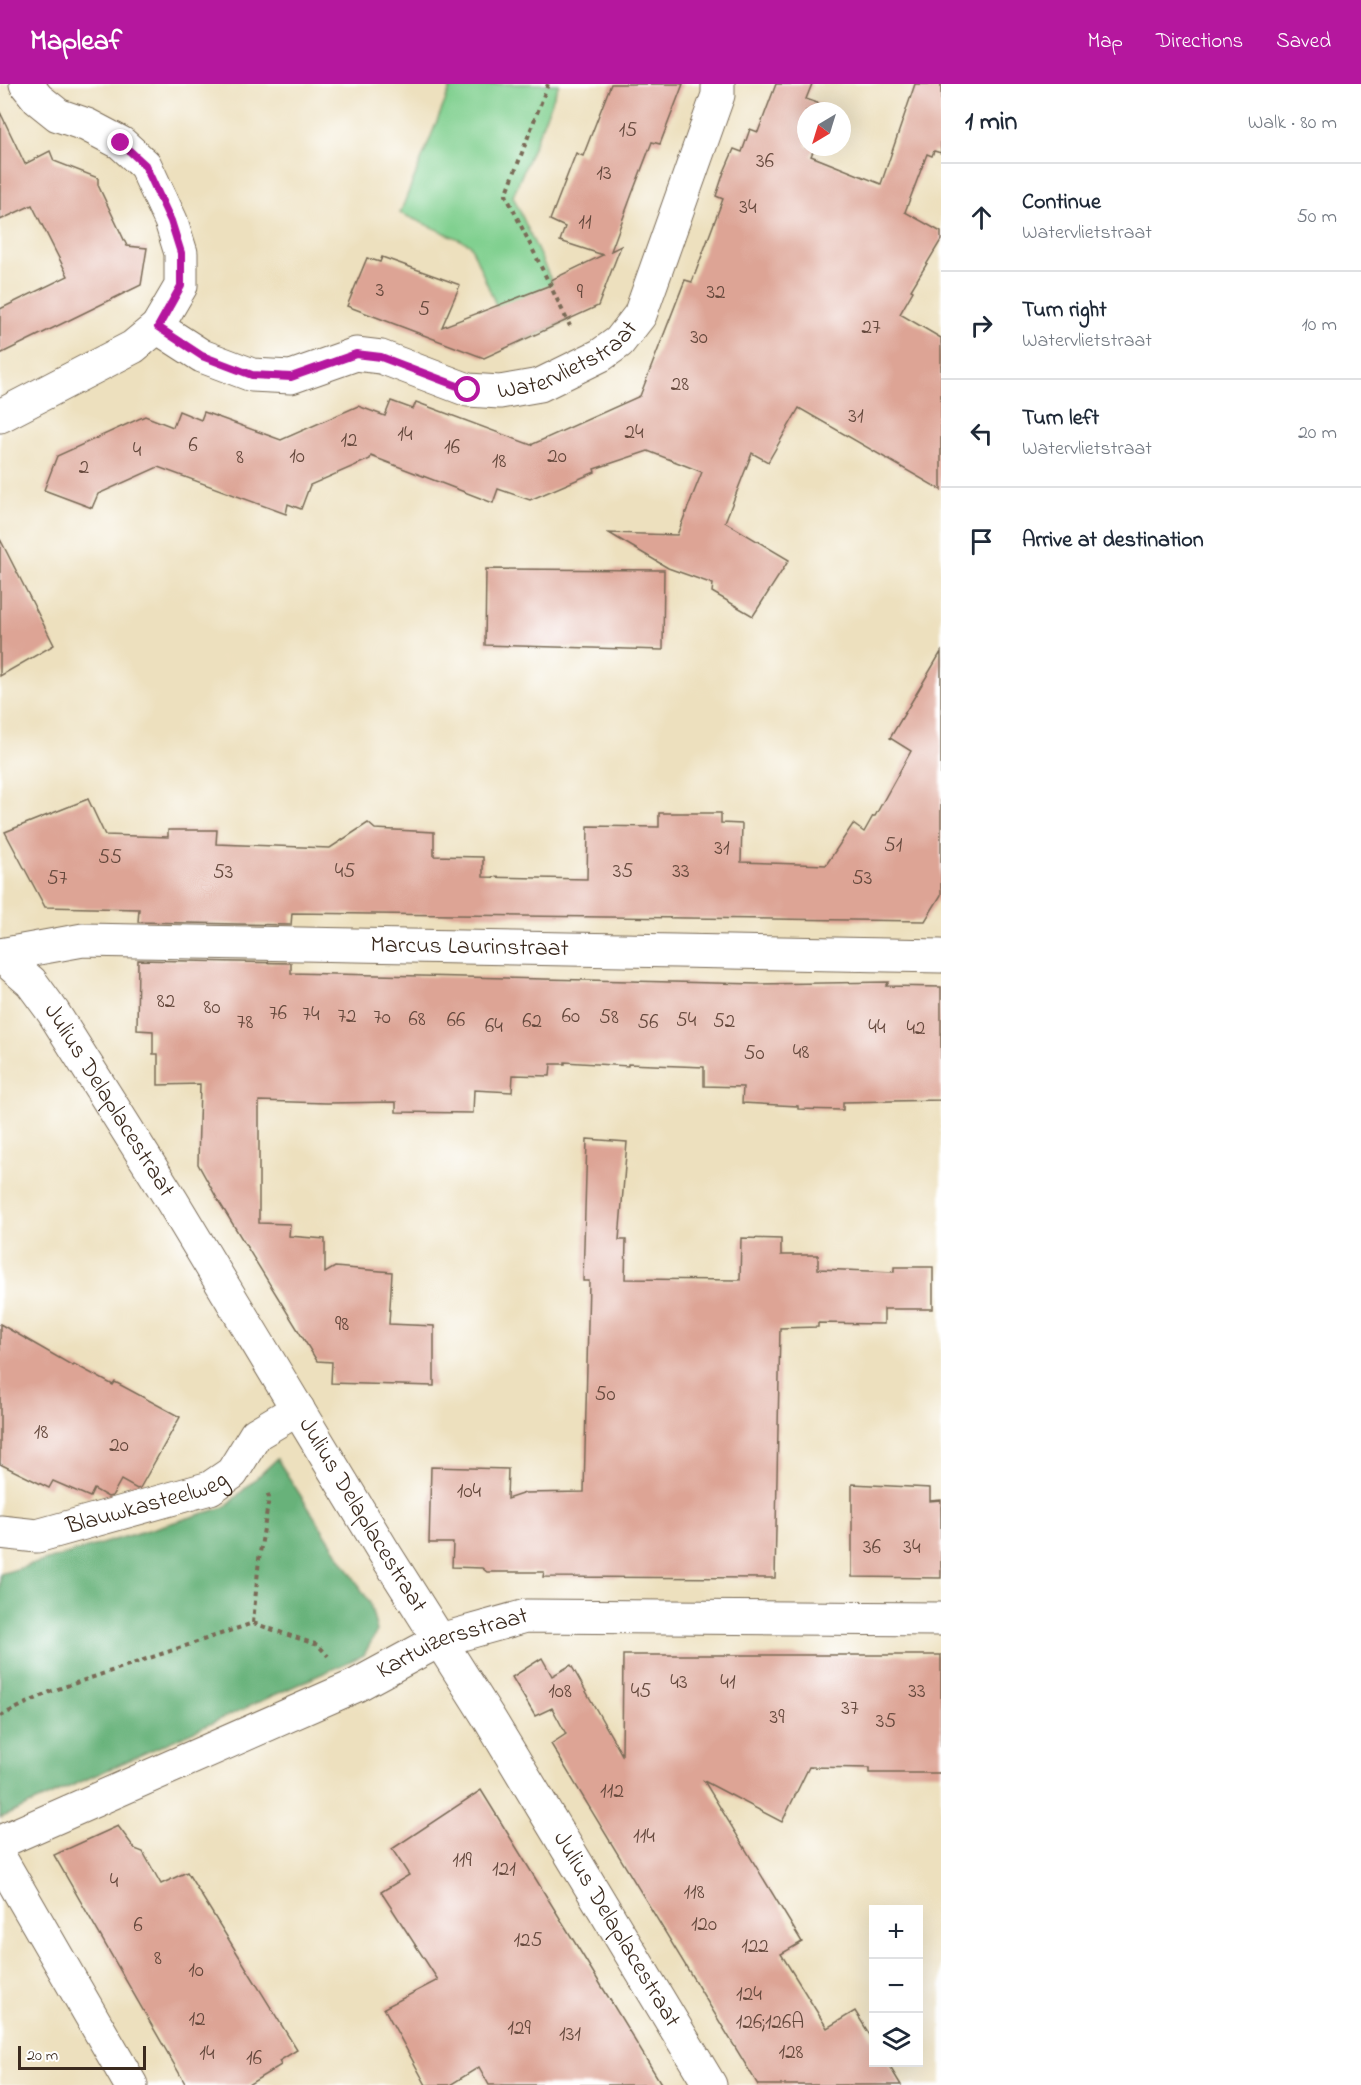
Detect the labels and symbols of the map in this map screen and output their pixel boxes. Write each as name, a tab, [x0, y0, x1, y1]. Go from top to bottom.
north arrow	[797, 102, 851, 156]
house number: 15	[619, 116, 637, 146]
route end	[107, 129, 133, 155]
house number: 36	[756, 147, 774, 177]
house number: 13	[596, 159, 612, 189]
house number: 34	[739, 193, 757, 223]
house number: 11	[578, 208, 592, 238]
house number: 3	[376, 276, 384, 306]
house number: 9	[577, 278, 584, 308]
house number: 32	[706, 278, 726, 308]
house number: 5	[418, 295, 430, 325]
street label: Watervlietstraat	[495, 313, 647, 410]
house number: 27	[861, 313, 881, 343]
house number: 30	[690, 323, 708, 353]
house number: 28	[671, 370, 689, 400]
route start	[454, 376, 480, 402]
house number: 31	[848, 402, 864, 432]
house number: 24	[624, 418, 644, 448]
house number: 14	[397, 420, 413, 450]
house number: 12	[340, 426, 358, 456]
house number: 6	[188, 431, 198, 461]
house number: 16	[444, 433, 460, 463]
house number: 4	[133, 436, 142, 466]
house number: 10	[289, 442, 305, 472]
house number: 20	[547, 442, 567, 472]
house number: 8	[236, 443, 244, 473]
house number: 18	[492, 447, 506, 477]
house number: 2	[79, 453, 89, 483]
house number: 51	[884, 831, 903, 861]
house number: 31	[714, 834, 730, 864]
house number: 55	[98, 843, 122, 873]
house number: 45	[335, 857, 355, 887]
house number: 35	[613, 857, 633, 887]
house number: 33	[672, 857, 690, 887]
house number: 53	[213, 858, 233, 888]
house number: 57	[47, 864, 68, 894]
house number: 53	[852, 864, 872, 894]
street label: Marcus Laurinstraat	[370, 928, 569, 967]
house number: 82	[157, 987, 175, 1017]
house number: 80	[204, 993, 220, 1023]
street label: Julius Delaplacestraat	[35, 996, 183, 1205]
house number: 76	[269, 999, 287, 1029]
house number: 74	[302, 1000, 320, 1030]
house number: 72	[337, 1002, 357, 1032]
house number: 60	[562, 1002, 580, 1032]
house number: 70	[373, 1003, 391, 1033]
house number: 58	[599, 1003, 619, 1033]
house number: 68	[408, 1005, 426, 1035]
house number: 66	[447, 1006, 465, 1036]
house number: 54	[676, 1006, 697, 1036]
house number: 62	[522, 1007, 542, 1037]
house number: 52	[713, 1007, 735, 1037]
house number: 78	[237, 1008, 253, 1038]
house number: 56	[637, 1008, 659, 1038]
house number: 64	[485, 1012, 503, 1042]
house number: 44	[868, 1013, 886, 1043]
house number: 42	[906, 1014, 926, 1044]
house number: 48	[793, 1038, 809, 1068]
house number: 50	[743, 1039, 765, 1069]
house number: 98	[335, 1310, 349, 1340]
house number: 50	[594, 1380, 616, 1410]
street label: Julius Delaplacestraat	[289, 1411, 436, 1620]
house number: 18	[34, 1418, 48, 1448]
house number: 20	[109, 1431, 129, 1461]
street label: Blauwkasteelweg	[61, 1463, 235, 1545]
house number: 104	[457, 1477, 482, 1507]
house number: 36	[863, 1533, 881, 1563]
house number: 34	[903, 1533, 921, 1563]
street label: Kartuizersstraat	[370, 1599, 532, 1689]
house number: 43	[670, 1668, 688, 1698]
house number: 41	[720, 1668, 736, 1698]
house number: 108	[548, 1677, 572, 1707]
house number: 45	[631, 1677, 651, 1707]
house number: 33	[908, 1677, 926, 1707]
house number: 37	[841, 1694, 859, 1724]
house number: 39	[770, 1703, 785, 1733]
house number: 35	[876, 1707, 896, 1737]
house number: 112	[600, 1777, 624, 1807]
house number: 114	[633, 1822, 655, 1852]
street label: Julius Delaplacestraat	[544, 1825, 689, 2034]
house number: 119	[452, 1846, 473, 1876]
house number: 121	[492, 1855, 516, 1885]
house number: 4	[110, 1867, 119, 1897]
house number: 118	[683, 1878, 705, 1908]
house number: 120	[691, 1910, 717, 1940]
house number: 6	[133, 1911, 143, 1941]
house number: 125	[513, 1926, 543, 1956]
house number: 122	[741, 1932, 769, 1962]
house number: 8	[154, 1944, 162, 1974]
house number: 10	[188, 1956, 204, 1986]
house number: 124	[736, 1980, 762, 2010]
house number: 12	[188, 2005, 206, 2035]
house number: 126;126A	[736, 2008, 804, 2038]
house number: 129	[507, 2014, 531, 2044]
house number: 131	[559, 2020, 581, 2050]
house number: 128	[779, 2038, 804, 2068]
house number: 14	[199, 2039, 215, 2069]
scale bar	[18, 2043, 146, 2070]
house number: 16	[246, 2044, 262, 2074]

